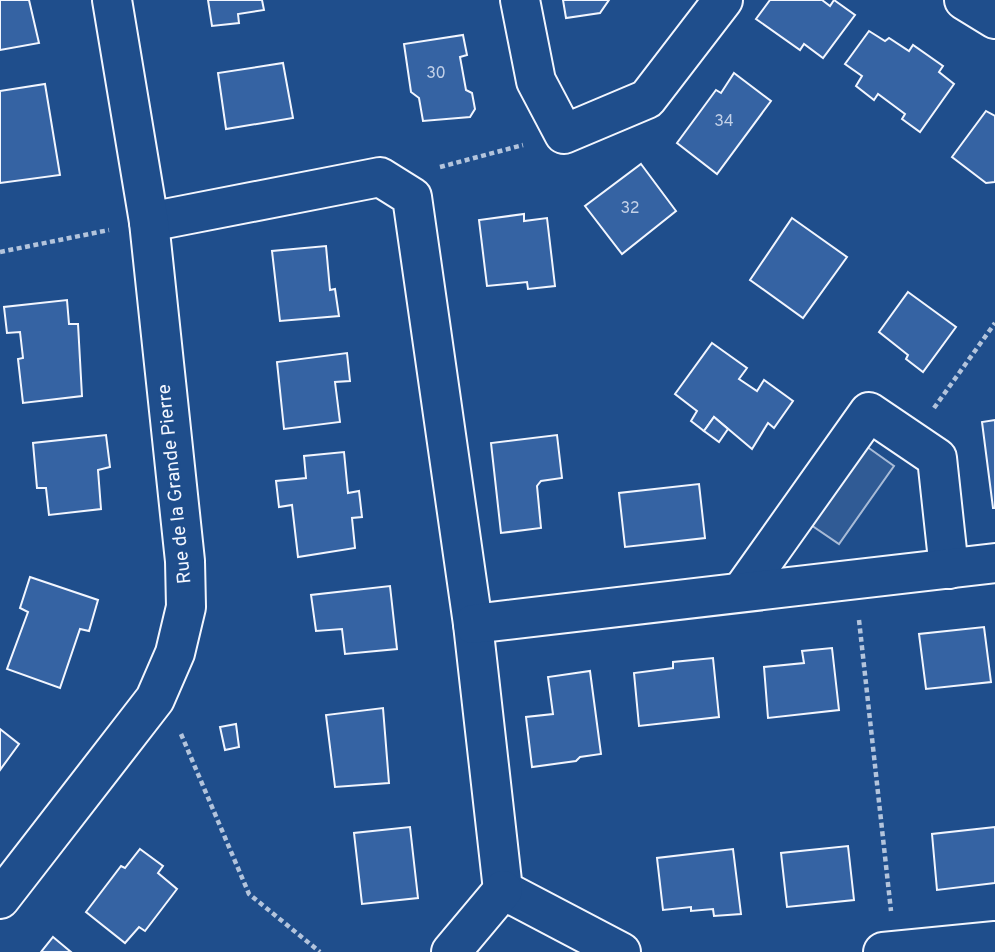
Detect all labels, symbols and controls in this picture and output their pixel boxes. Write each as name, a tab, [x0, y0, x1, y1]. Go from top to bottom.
house number: 30	[426, 64, 446, 84]
house number: 34	[714, 112, 734, 132]
house number: 32	[620, 199, 640, 219]
street label: Rue de la Grande Pierre	[153, 383, 197, 585]

